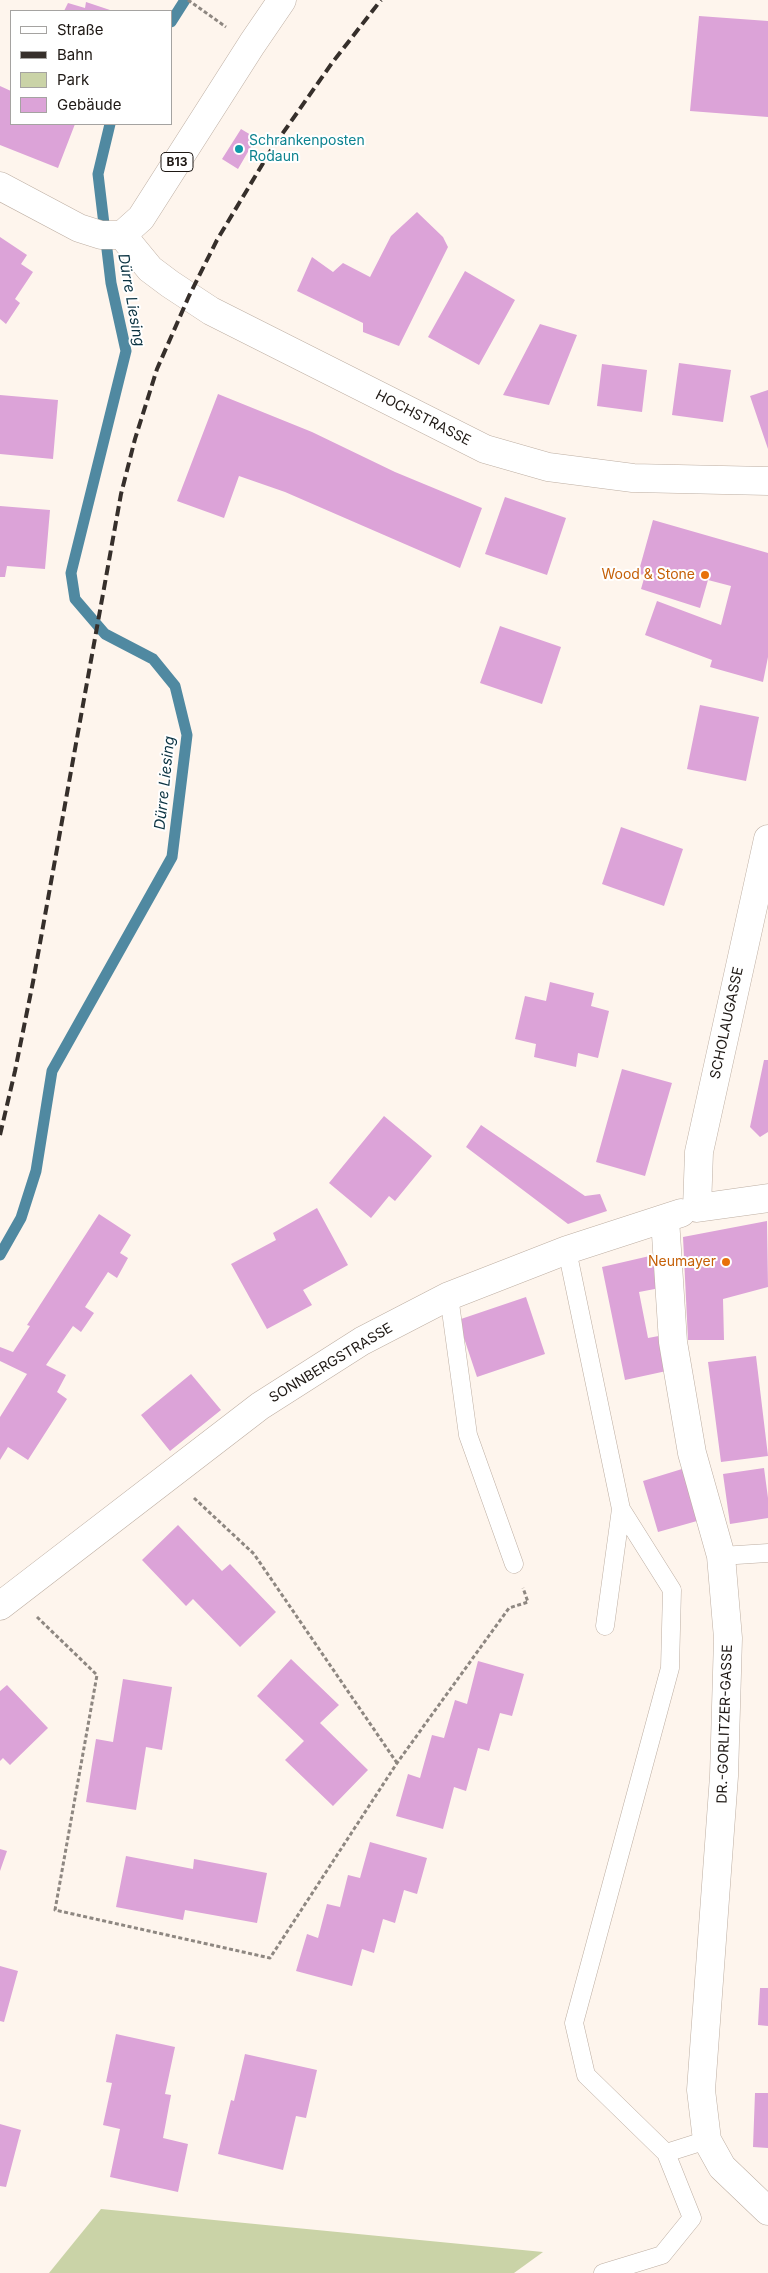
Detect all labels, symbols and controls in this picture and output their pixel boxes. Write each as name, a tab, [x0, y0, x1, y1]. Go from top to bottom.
legend	[10, 10, 172, 125]
text: Straße	[57, 20, 104, 39]
text: Bahn	[57, 45, 93, 64]
text: Park	[57, 70, 89, 89]
text: Gebäude	[57, 95, 122, 114]
place label: Schrankenposten Rodaun	[249, 133, 365, 166]
marker: Schrankenposten Rodaun	[233, 143, 245, 155]
road number: B13	[161, 152, 193, 172]
water label: Dürre Liesing	[114, 252, 148, 348]
street label: HOCHSTRASSE	[372, 387, 474, 449]
place label: Wood & Stone	[601, 567, 695, 583]
marker: Wood & Stone	[699, 569, 711, 581]
water label: Dürre Liesing	[151, 735, 179, 831]
street label: SCHOLAUGASSE	[707, 965, 747, 1081]
place label: Neumayer	[648, 1254, 716, 1270]
marker: Neumayer	[720, 1256, 732, 1268]
street label: SONNBERGSTRASSE	[266, 1320, 396, 1406]
street label: DR.-GORLITZER-GASSE	[714, 1644, 736, 1804]

